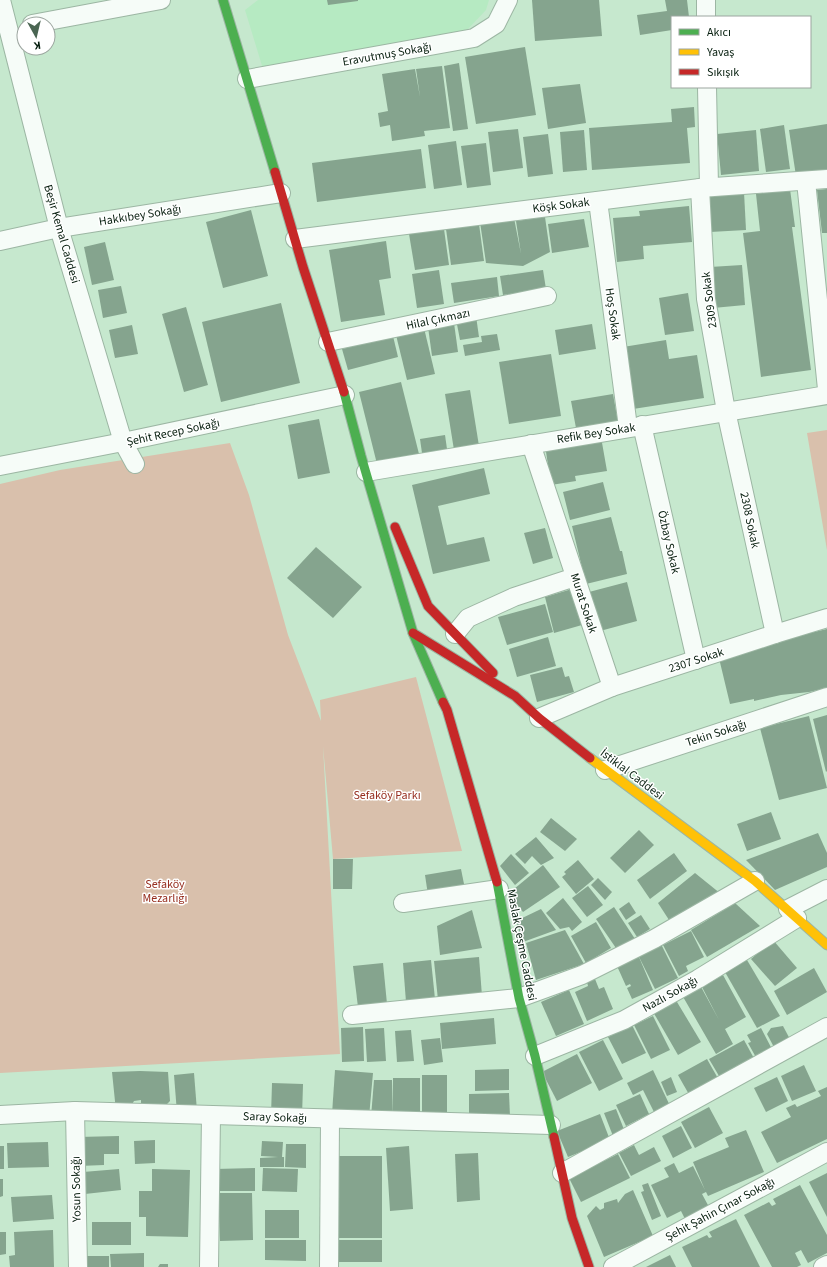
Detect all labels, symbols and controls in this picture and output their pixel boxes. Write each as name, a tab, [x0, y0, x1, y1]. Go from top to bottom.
north arrow	[16, 16, 56, 56]
legend	[671, 16, 811, 88]
text: Akıcı	[707, 24, 731, 41]
text: K	[33, 38, 42, 53]
street label: Eravutmuş Sokağı	[341, 38, 433, 71]
text: Yavaş	[706, 44, 734, 61]
text: Sıkışık	[707, 64, 739, 81]
street label: Beşir Kemal Caddesi	[39, 183, 84, 286]
street label: Köşk Sokak	[532, 194, 591, 217]
street label: Hakkıbey Sokağı	[98, 201, 182, 230]
street label: 2309 Sokak	[698, 271, 721, 329]
street label: Hoş Sokak	[600, 287, 625, 341]
street label: Hilal Çıkmazı	[404, 304, 472, 335]
street label: Şehit Recep Sokağı	[125, 414, 221, 451]
street label: Refik Bey Sokak	[556, 419, 637, 448]
street label: 2308 Sokak	[735, 490, 764, 550]
street label: Özbay Sokak	[653, 509, 684, 575]
street label: Murat Sokak	[566, 571, 601, 635]
street label: 2307 Sokak	[666, 644, 726, 677]
street label: Tekin Sokağı	[683, 716, 749, 751]
street label: İstiklal Caddesi	[596, 745, 667, 804]
park label: Sefaköy Parkı	[353, 787, 421, 804]
park label: Sefaköy Mezarlığı	[143, 876, 187, 907]
street label: Maslak Çeşme Caddesi	[502, 888, 541, 1002]
street label: Nazlı Sokağı	[639, 972, 701, 1017]
street label: Saray Sokağı	[243, 1108, 307, 1127]
street label: Yosun Sokağı	[67, 1156, 86, 1223]
street label: Şehit Şahin Çınar Sokağı	[662, 1173, 778, 1246]

